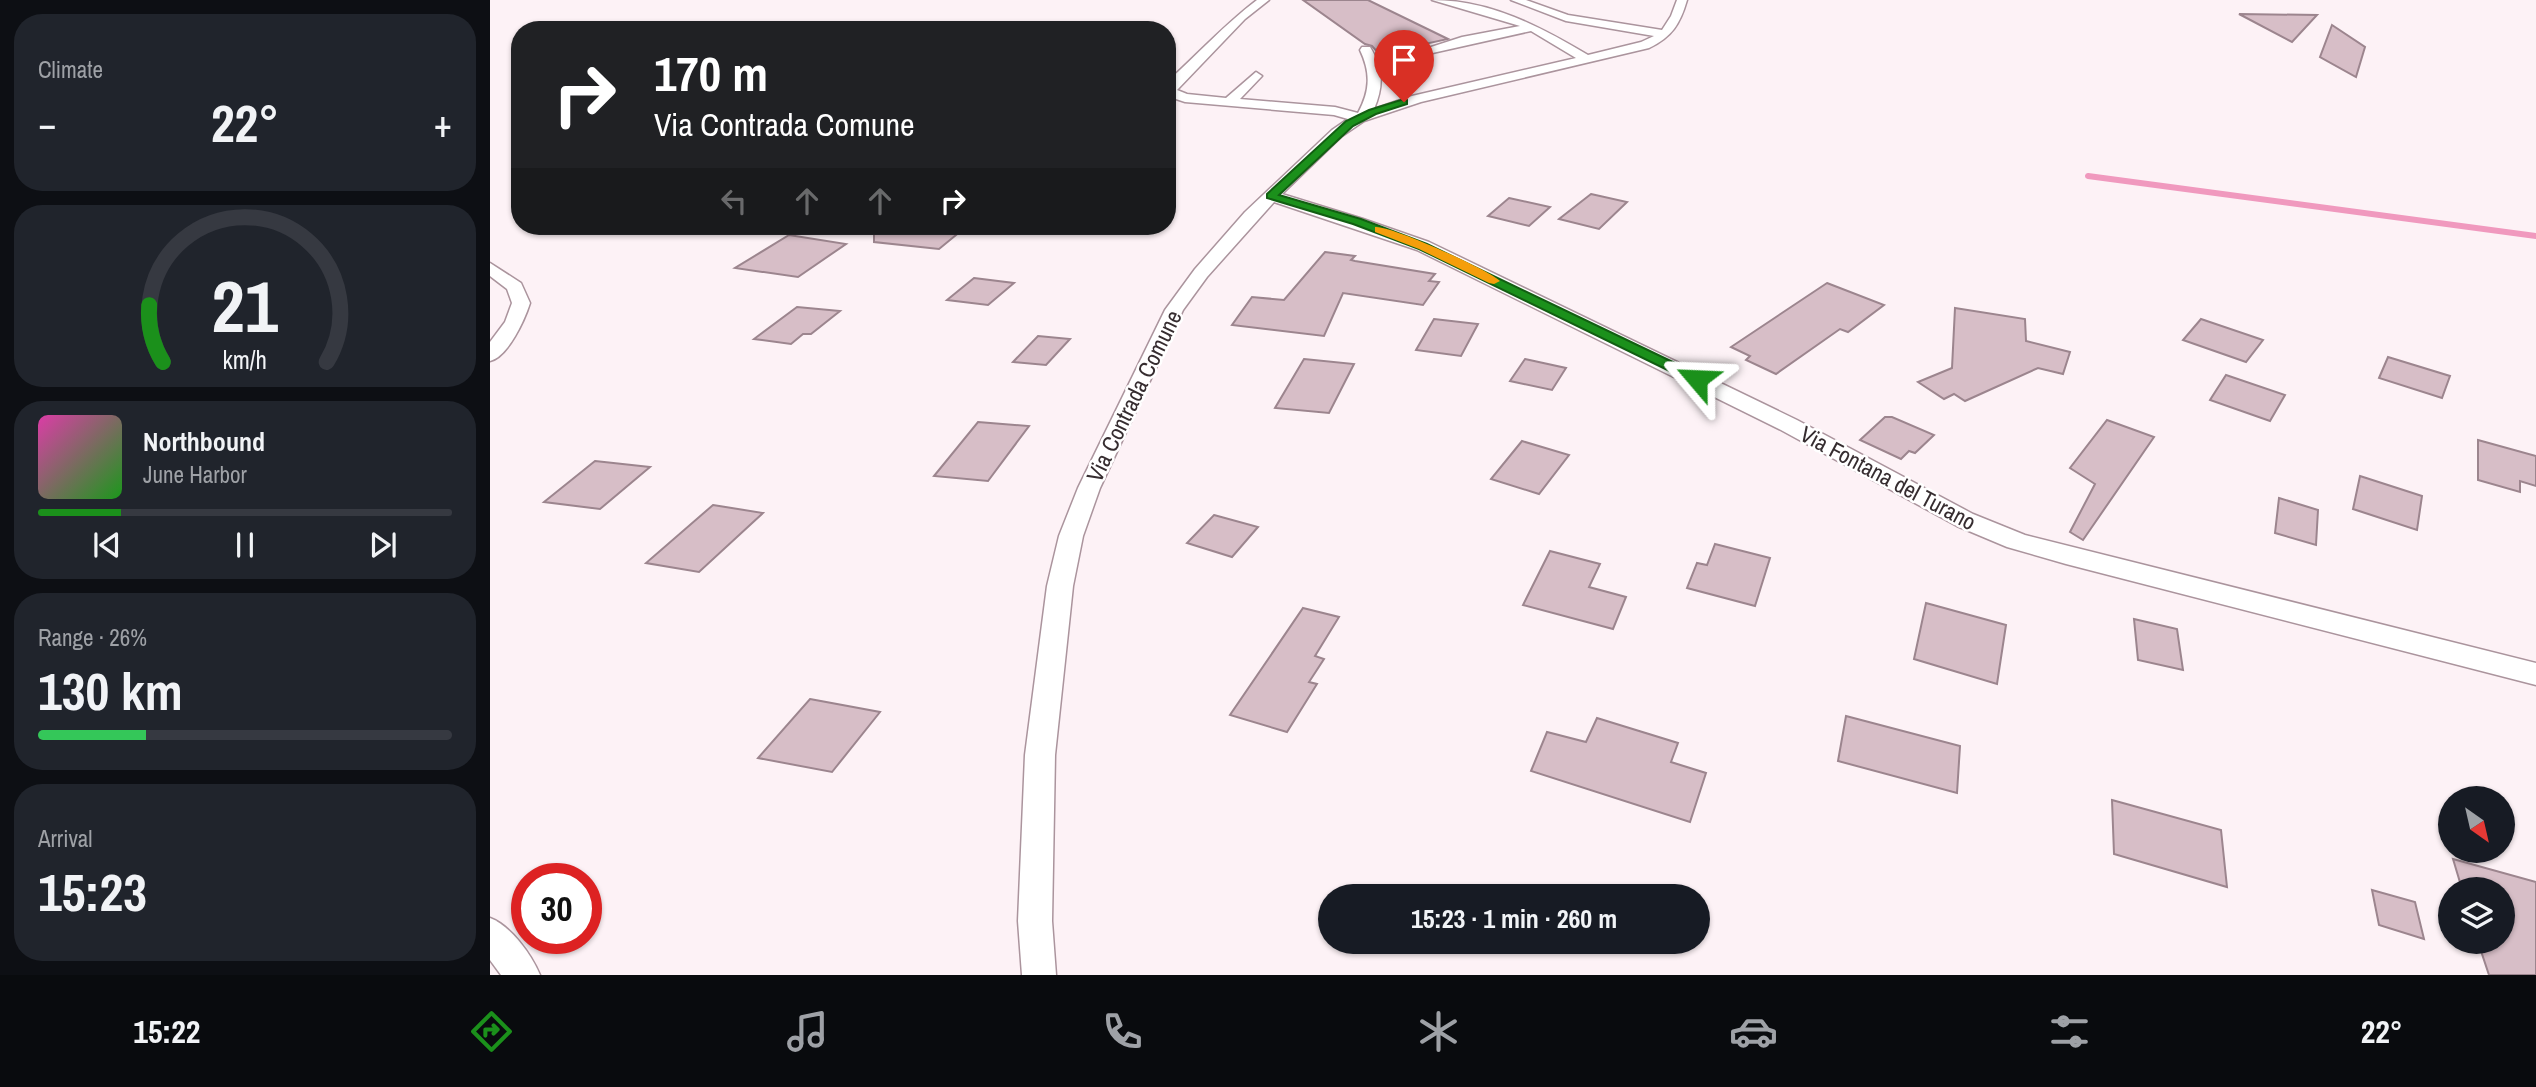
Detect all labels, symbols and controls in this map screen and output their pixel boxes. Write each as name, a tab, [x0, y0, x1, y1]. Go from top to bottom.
pin	[1374, 30, 1434, 102]
text: 170 m	[654, 40, 768, 106]
icon: arrive	[1385, 41, 1423, 79]
icon: right	[539, 49, 630, 140]
text: Climate	[38, 54, 103, 85]
text: 22°	[211, 88, 279, 158]
text: −	[38, 98, 56, 149]
text: +	[434, 98, 452, 149]
text: Via Contrada Comune	[654, 103, 915, 146]
icon: left	[715, 182, 753, 220]
icon: ahead	[788, 182, 826, 220]
icon: ahead	[861, 182, 899, 220]
icon: right	[934, 182, 972, 220]
text: 21	[212, 258, 279, 356]
street label: Via Contrada Comune	[1079, 305, 1189, 487]
position arrow	[1660, 342, 1734, 416]
text: km/h	[223, 343, 267, 377]
street label: Via Fontana del Turano	[1795, 418, 1982, 537]
text: Northbound	[143, 424, 265, 459]
text: June Harbor	[143, 459, 247, 490]
icon: previous	[88, 526, 126, 564]
icon: pause	[226, 526, 264, 564]
icon: next	[364, 526, 402, 564]
text: Range · 26%	[38, 622, 147, 653]
text: 130 km	[38, 656, 183, 726]
north arrow	[2438, 786, 2515, 863]
map controls	[2438, 786, 2515, 954]
text: Arrival	[38, 823, 93, 854]
text: 15:23	[38, 857, 147, 927]
speed limit sign: 30	[511, 863, 602, 954]
button: layers	[2438, 877, 2515, 954]
text: 15:23 · 1 min · 260 m	[1411, 901, 1617, 936]
icon: directions	[467, 1007, 516, 1056]
icon: music	[783, 1007, 832, 1056]
icon: phone	[1098, 1007, 1147, 1056]
icon: climate	[1414, 1007, 1463, 1056]
icon: car	[1729, 1007, 1778, 1056]
icon: filters	[2045, 1007, 2094, 1056]
text: 15:22	[133, 1010, 200, 1053]
text: 22°	[2361, 1010, 2403, 1053]

